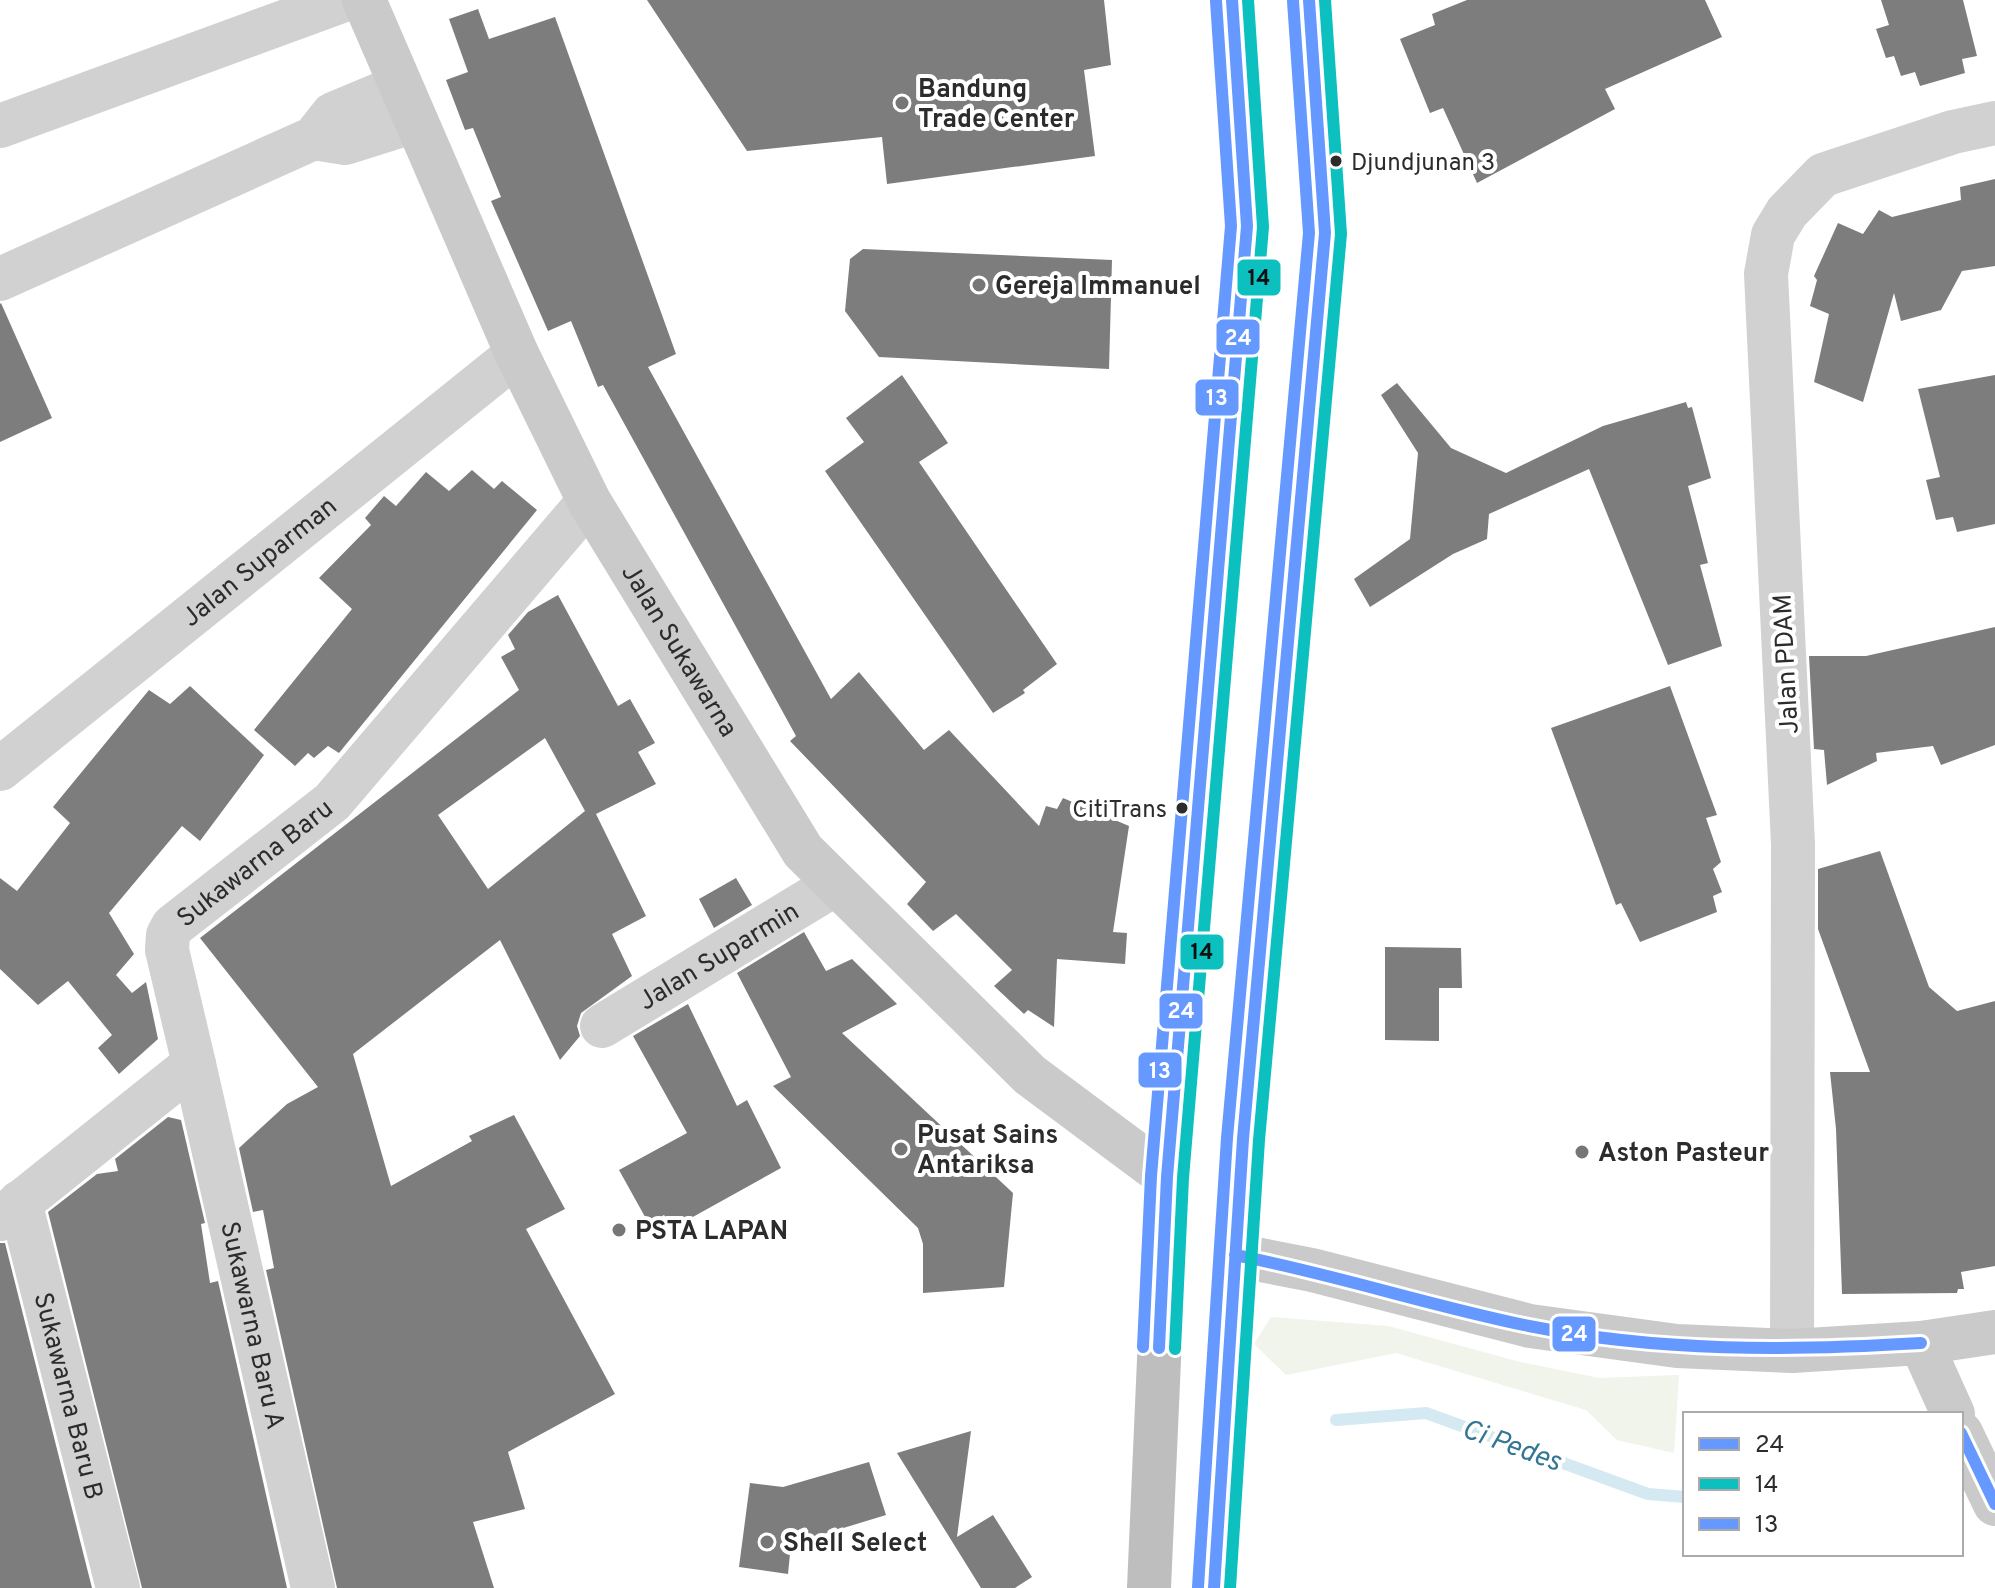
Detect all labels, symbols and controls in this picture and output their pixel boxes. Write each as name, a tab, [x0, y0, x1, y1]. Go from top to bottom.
place label: Bandung Trade Center	[918, 74, 1075, 137]
marker: Bandung Trade Center	[893, 94, 911, 112]
place label: Djundjunan 3	[1351, 149, 1495, 179]
marker: Djundjunan 3	[1328, 153, 1344, 169]
line badge: 14	[1236, 258, 1282, 297]
text: 14	[1248, 266, 1270, 293]
place label: Gereja Immanuel	[995, 271, 1201, 304]
marker: Gereja Immanuel	[970, 276, 988, 294]
line badge: 24	[1215, 318, 1261, 356]
text: 24	[1224, 326, 1252, 353]
line badge: 13	[1194, 378, 1240, 417]
text: 13	[1206, 386, 1228, 413]
street label: Jalan Suparman	[176, 491, 345, 635]
street label: Jalan Sukawarna	[612, 559, 743, 744]
street label: Jalan PDAM	[1767, 593, 1808, 735]
street label: Sukawarna Baru	[171, 793, 341, 936]
place label: CitiTrans	[1072, 796, 1167, 826]
marker: CitiTrans	[1174, 800, 1190, 816]
street label: Jalan Suparmin	[633, 896, 806, 1019]
line badge: 14	[1179, 933, 1225, 971]
text: 14	[1191, 940, 1213, 967]
line badge: 24	[1158, 992, 1204, 1030]
text: 24	[1167, 999, 1195, 1026]
line badge: 13	[1137, 1051, 1183, 1089]
text: 13	[1149, 1059, 1171, 1086]
place label: Pusat Sains Antariksa	[917, 1120, 1058, 1183]
place label: Aston Pasteur	[1598, 1138, 1769, 1171]
marker: Pusat Sains Antariksa	[892, 1140, 910, 1158]
marker: Aston Pasteur	[1573, 1143, 1591, 1161]
place label: PSTA LAPAN	[635, 1216, 788, 1249]
street label: Sukawarna Baru A	[211, 1219, 291, 1433]
marker: PSTA LAPAN	[610, 1221, 628, 1239]
street label: Sukawarna Baru B	[25, 1289, 109, 1504]
line badge: 24	[1551, 1315, 1597, 1353]
text: 24	[1560, 1322, 1588, 1349]
water label: Ci Pedes	[1456, 1412, 1566, 1482]
legend	[1683, 1412, 1963, 1556]
text: 24	[1755, 1431, 1784, 1461]
text: 14	[1755, 1471, 1778, 1501]
text: 13	[1755, 1511, 1778, 1541]
place label: Shell Select	[783, 1528, 927, 1561]
marker: Shell Select	[758, 1533, 776, 1551]

